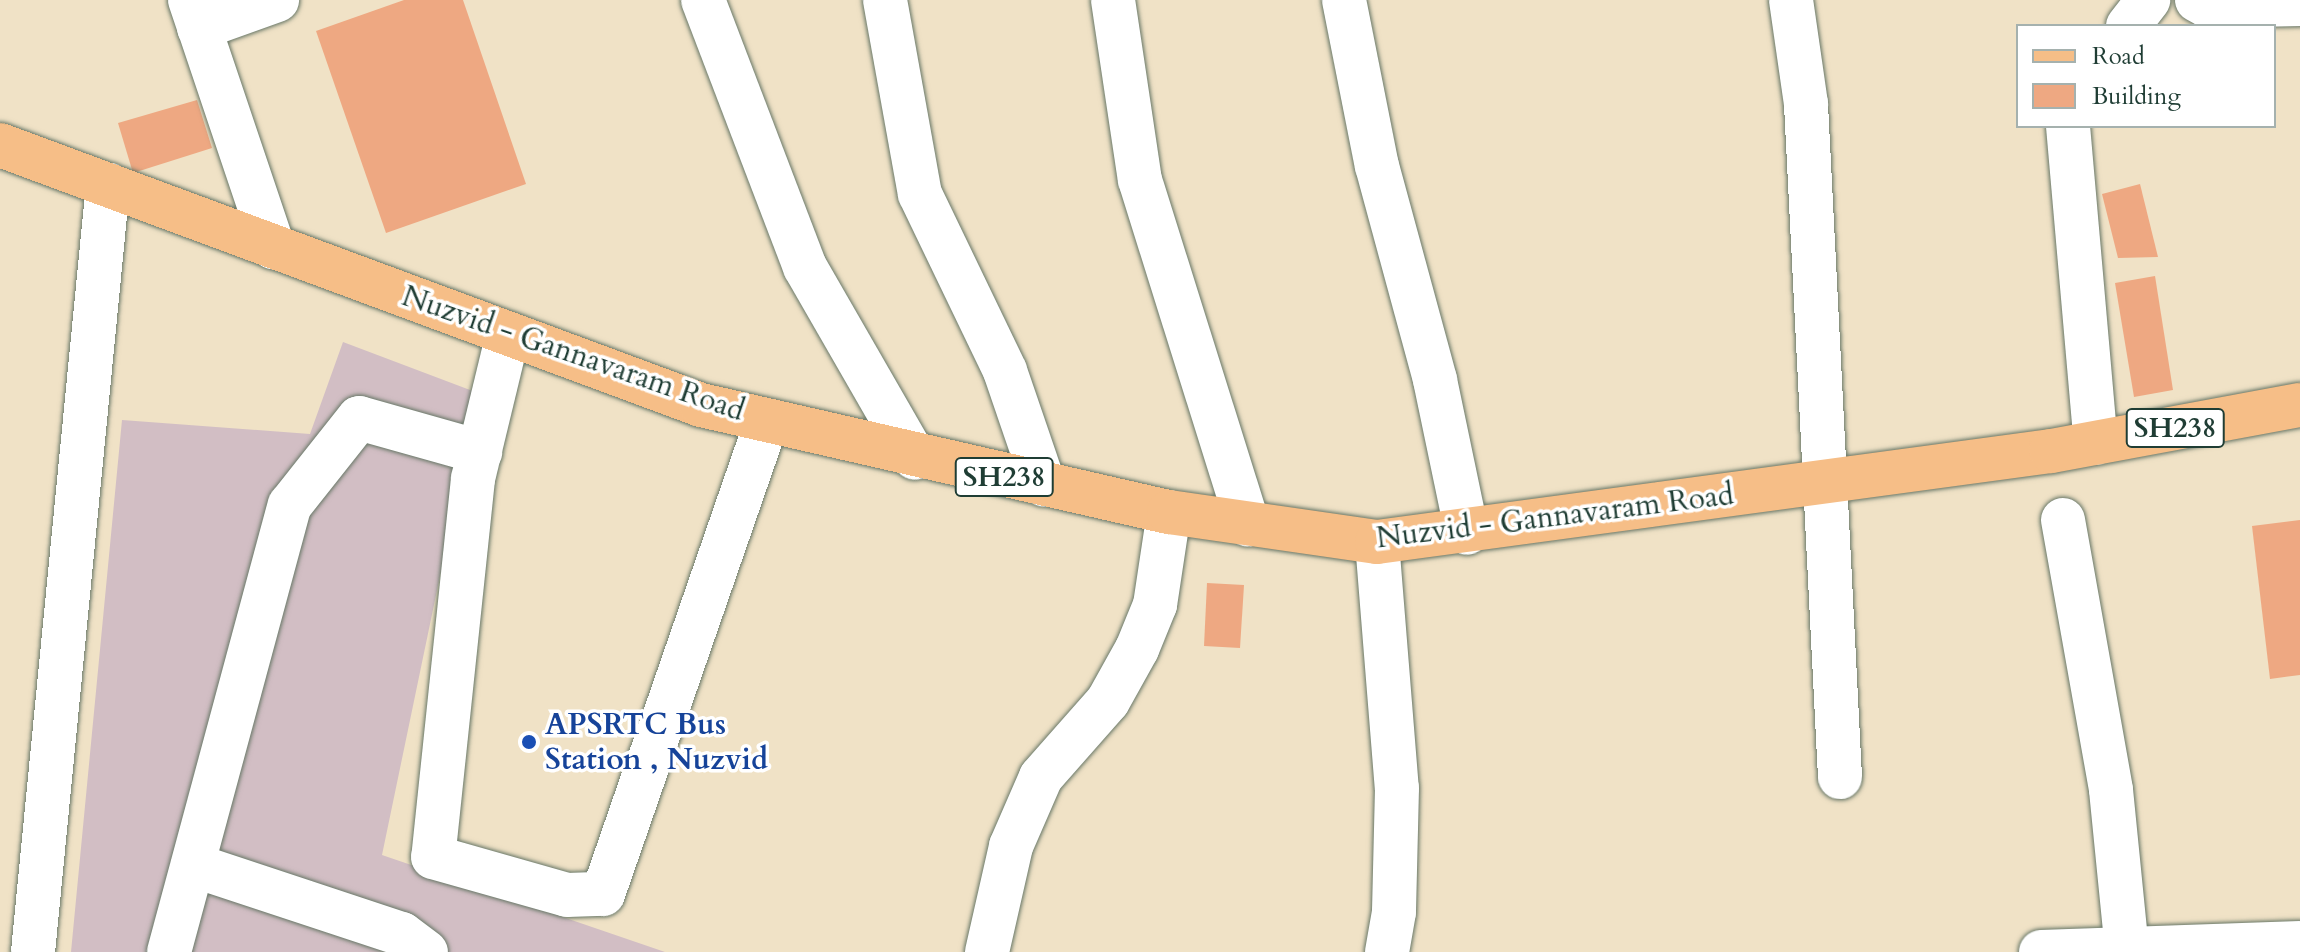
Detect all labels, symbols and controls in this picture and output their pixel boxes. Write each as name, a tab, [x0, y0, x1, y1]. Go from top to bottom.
legend	[2016, 24, 2276, 128]
text: Road	[2092, 40, 2145, 73]
text: Building	[2092, 80, 2181, 113]
street label: Nuzvid - Gannavaram Road	[397, 278, 749, 430]
road number: SH238	[2125, 404, 2225, 452]
road number: SH238	[954, 453, 1054, 501]
street label: Nuzvid - Gannavaram Road	[1374, 477, 1736, 557]
place label: APSRTC Bus Station , Nuzvid	[545, 707, 768, 778]
marker: APSRTC Bus Station , Nuzvid	[520, 733, 538, 751]

